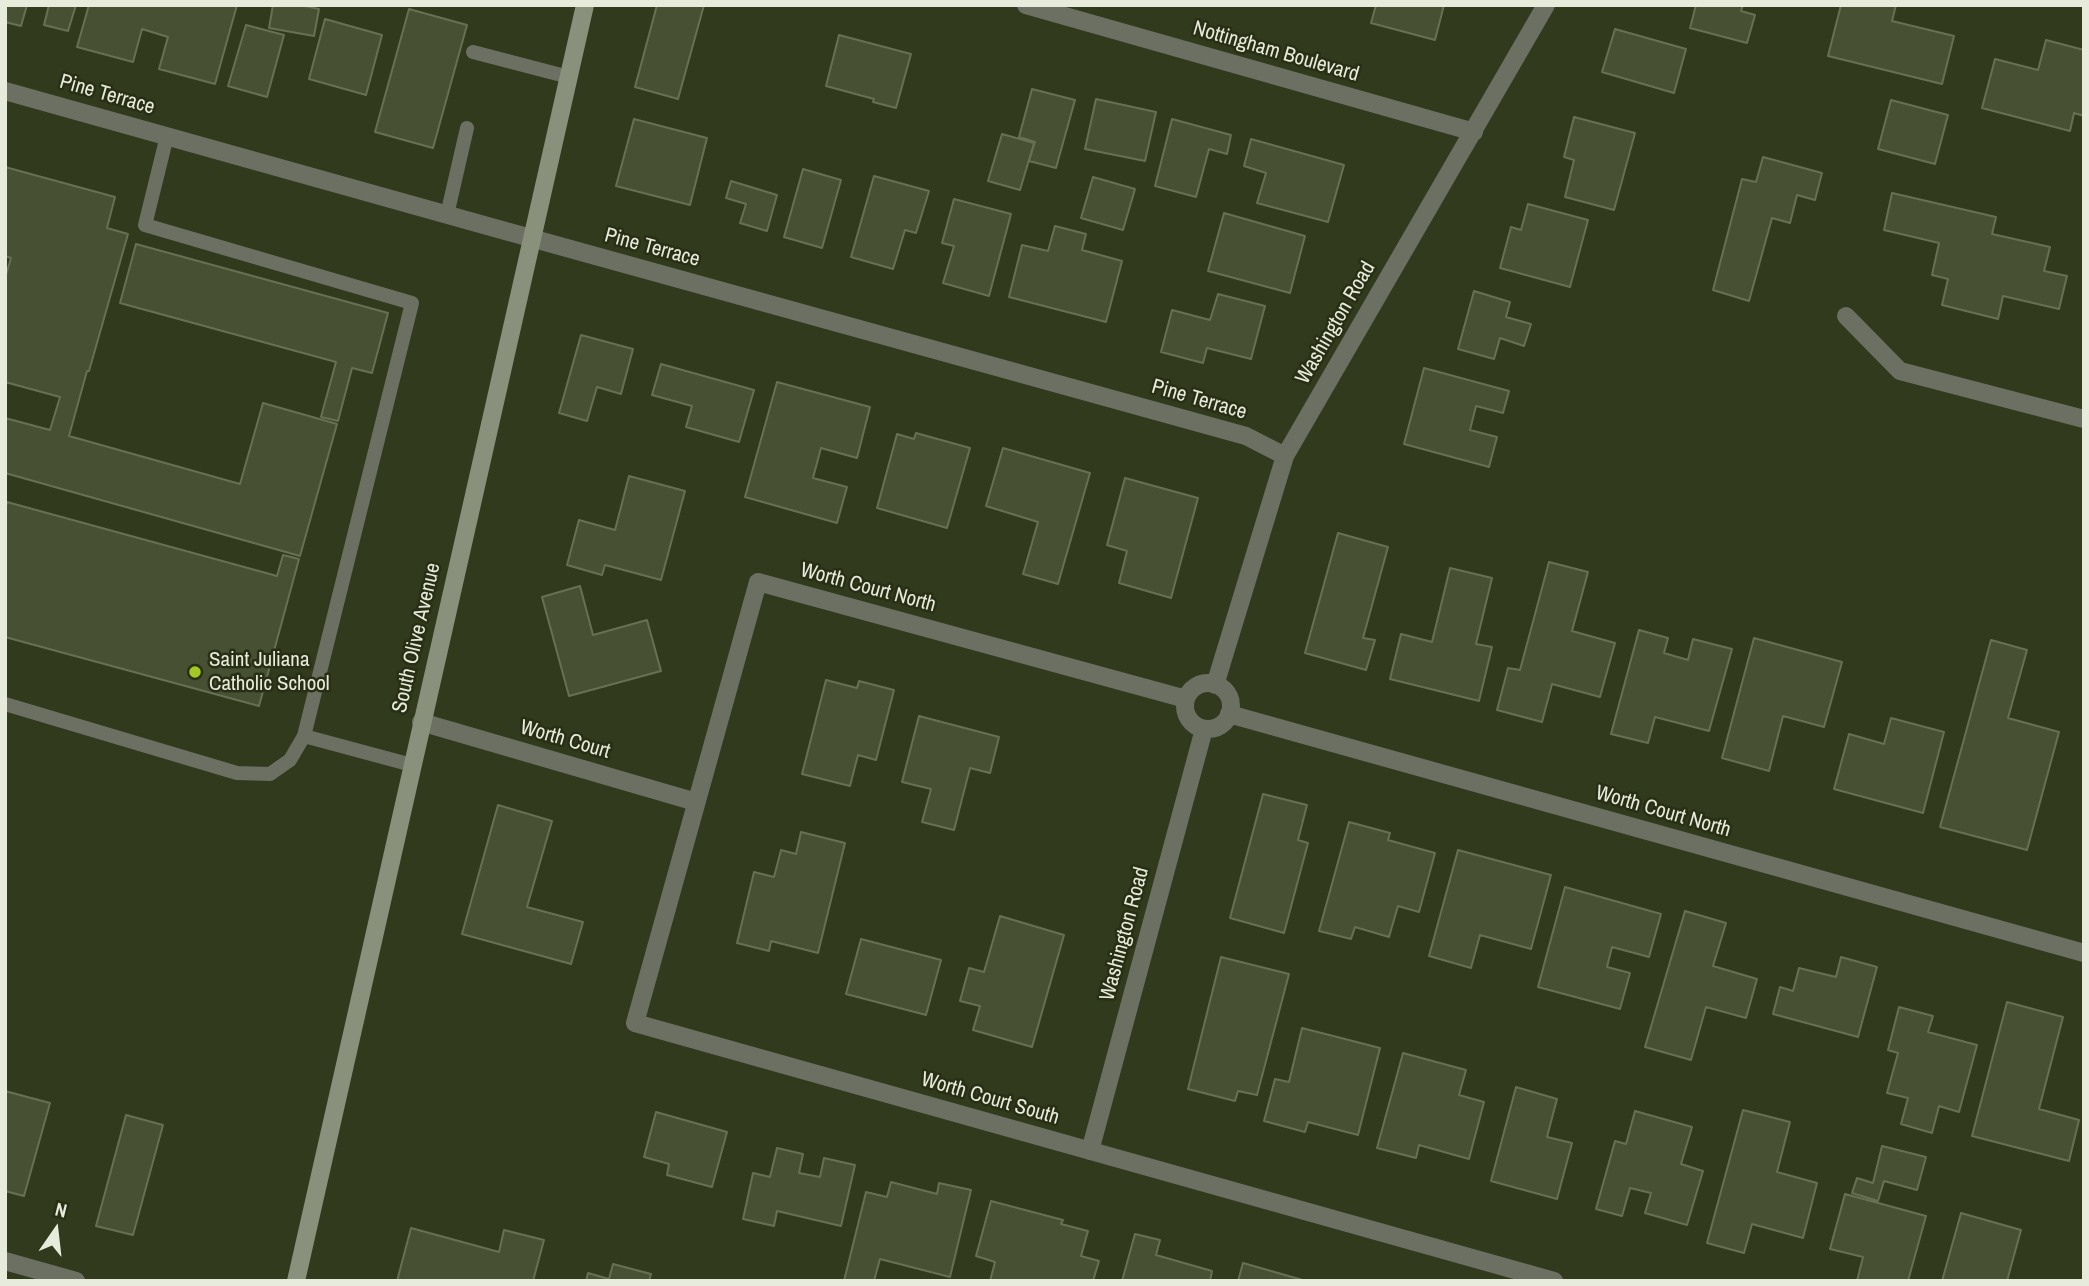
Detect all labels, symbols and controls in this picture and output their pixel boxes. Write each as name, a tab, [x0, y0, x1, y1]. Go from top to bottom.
street label: Nottingham Boulevard	[1190, 16, 1362, 88]
street label: Pine Terrace	[57, 69, 157, 121]
street label: Pine Terrace	[602, 223, 702, 273]
street label: Washington Road	[1291, 257, 1381, 389]
street label: Pine Terrace	[1149, 374, 1249, 426]
street label: Worth Court North	[797, 558, 939, 618]
street label: South Olive Avenue	[388, 561, 446, 715]
place label: Saint Juliana Catholic School	[209, 647, 330, 697]
marker: Saint Juliana Catholic School	[187, 664, 203, 680]
street label: Worth Court	[517, 715, 613, 765]
street label: Worth Court North	[1593, 781, 1733, 843]
street label: Washington Road	[1095, 864, 1155, 1004]
street label: Worth Court South	[918, 1067, 1062, 1131]
north arrow	[21, 1195, 91, 1265]
text: N	[52, 1196, 70, 1224]

